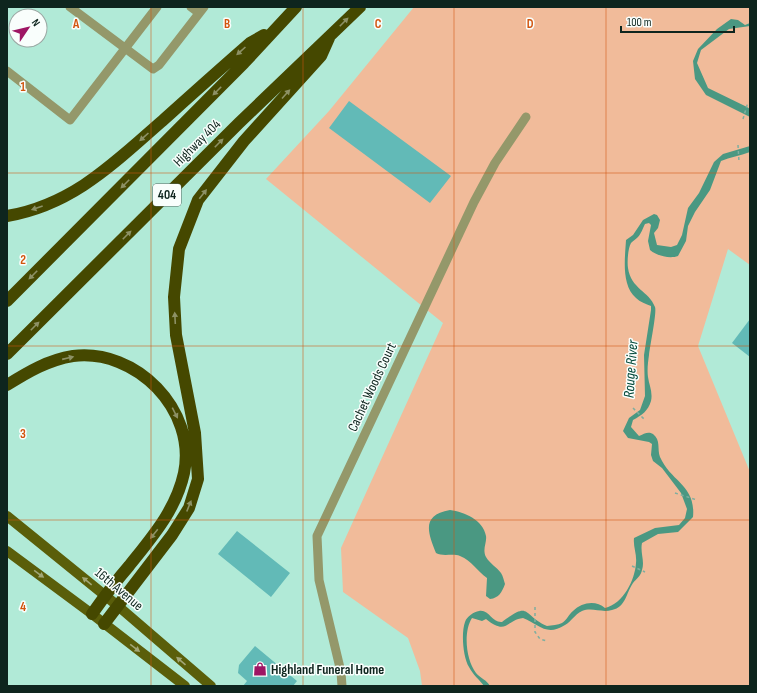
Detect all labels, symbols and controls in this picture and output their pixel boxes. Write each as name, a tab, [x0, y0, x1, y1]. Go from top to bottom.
north arrow	[8, 8, 48, 48]
scale bar	[621, 8, 734, 34]
text: 100 m	[627, 15, 652, 30]
text: N	[29, 16, 43, 29]
text: A	[72, 16, 80, 32]
text: B	[224, 16, 230, 32]
text: C	[375, 16, 382, 32]
text: D	[527, 16, 534, 32]
one-way arrow	[339, 17, 349, 27]
one-way arrow	[236, 46, 247, 55]
text: 1	[20, 79, 26, 95]
one-way arrow	[212, 86, 222, 96]
one-way arrow	[281, 89, 291, 99]
street label: Highway 404	[170, 116, 224, 170]
one-way arrow	[139, 132, 149, 141]
one-way arrow	[214, 138, 224, 148]
one-way arrow	[120, 179, 130, 188]
road number: 404	[153, 184, 181, 206]
one-way arrow	[199, 189, 207, 200]
one-way arrow	[30, 205, 42, 211]
one-way arrow	[122, 230, 132, 239]
text: 2	[20, 252, 26, 268]
one-way arrow	[28, 270, 38, 280]
one-way arrow	[172, 311, 178, 324]
one-way arrow	[30, 321, 40, 331]
water label: Rouge River	[619, 339, 643, 399]
street label: Cachet Woods Court	[344, 340, 400, 434]
one-way arrow	[62, 355, 74, 361]
one-way arrow	[172, 408, 178, 419]
text: 3	[20, 426, 26, 442]
one-way arrow	[187, 499, 193, 511]
one-way arrow	[150, 528, 159, 539]
street label: 16th Avenue	[91, 564, 147, 614]
one-way arrow	[33, 570, 44, 579]
one-way arrow	[82, 577, 93, 585]
text: 4	[20, 599, 26, 615]
one-way arrow	[130, 643, 141, 652]
one-way arrow	[176, 656, 187, 665]
shop icon: Highland Funeral Home	[252, 661, 268, 677]
place label: Highland Funeral Home	[271, 661, 384, 678]

